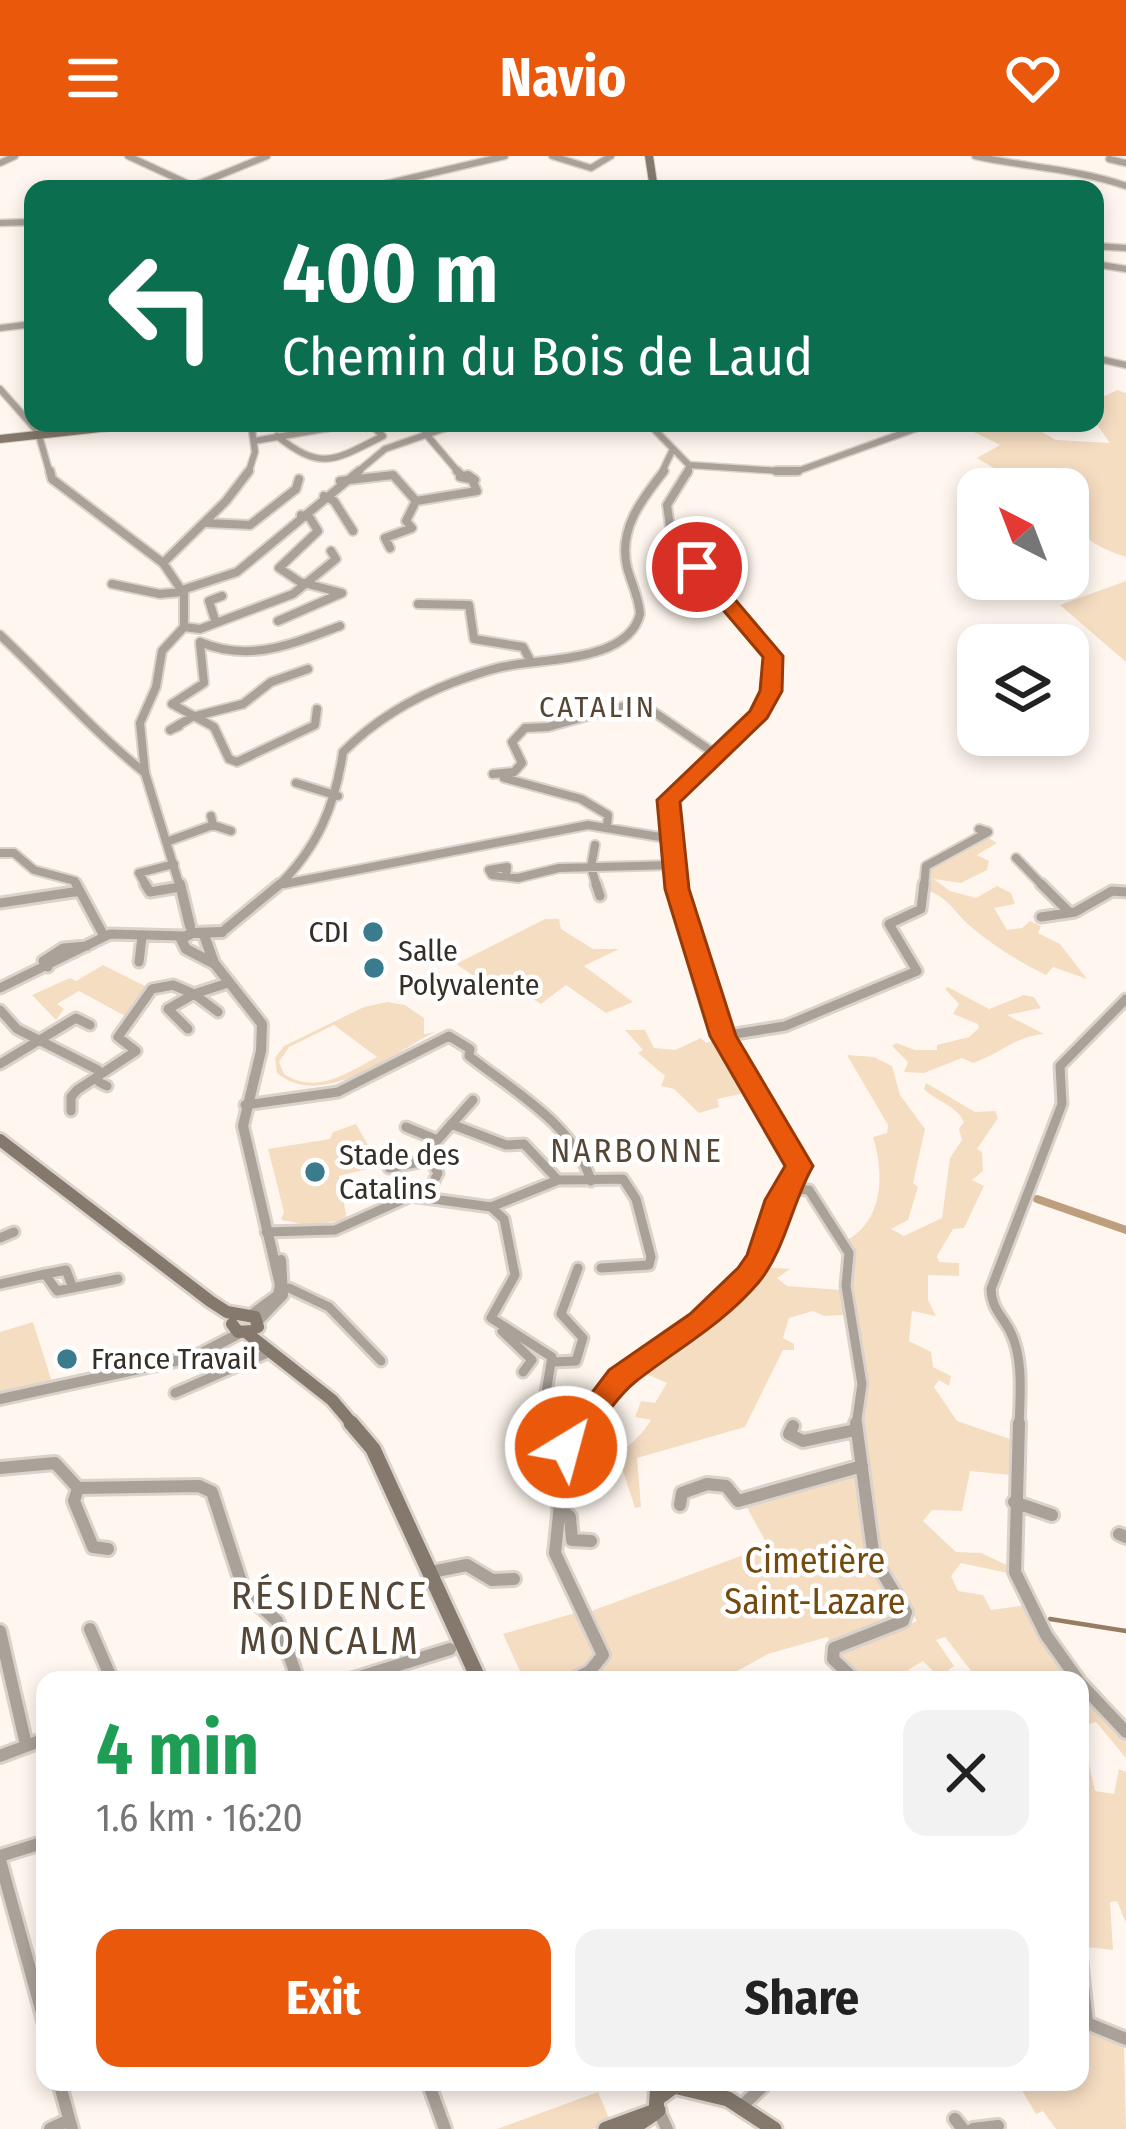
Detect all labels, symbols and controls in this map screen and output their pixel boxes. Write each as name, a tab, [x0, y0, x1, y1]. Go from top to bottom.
icon: menu	[60, 45, 126, 111]
icon: heart	[1000, 45, 1066, 111]
text: Navio	[500, 46, 626, 110]
text: 400 m	[282, 223, 498, 324]
icon: left	[84, 228, 240, 384]
text: Chemin du Bois de Laud	[282, 325, 813, 389]
north arrow	[957, 468, 1089, 600]
map controls	[957, 468, 1089, 756]
pin	[646, 516, 748, 618]
icon: arrive	[664, 534, 730, 600]
button: layers	[957, 624, 1089, 756]
district label: CATALIN	[539, 689, 657, 725]
place label: CDI	[308, 914, 349, 950]
marker: CDI	[360, 919, 386, 945]
place label: Salle Polyvalente	[398, 933, 539, 1003]
marker: Salle Polyvalente	[361, 955, 387, 981]
district label: NARBONNE	[550, 1131, 724, 1171]
place label: Stade des Catalins	[339, 1137, 460, 1207]
marker: Stade des Catalins	[302, 1159, 328, 1185]
place label: France Travail	[91, 1341, 257, 1377]
marker: France Travail	[54, 1346, 80, 1372]
position arrow	[503, 1384, 629, 1510]
park label: Cimetière Saint-Lazare	[724, 1539, 906, 1624]
district label: RÉSIDENCE MONCALM	[231, 1573, 429, 1664]
text: 4 min	[96, 1707, 259, 1793]
button: close	[903, 1710, 1029, 1836]
text: 1.6 km · 16:20	[96, 1795, 303, 1841]
button: Exit	[96, 1929, 551, 2067]
button: Share	[575, 1929, 1029, 2067]

